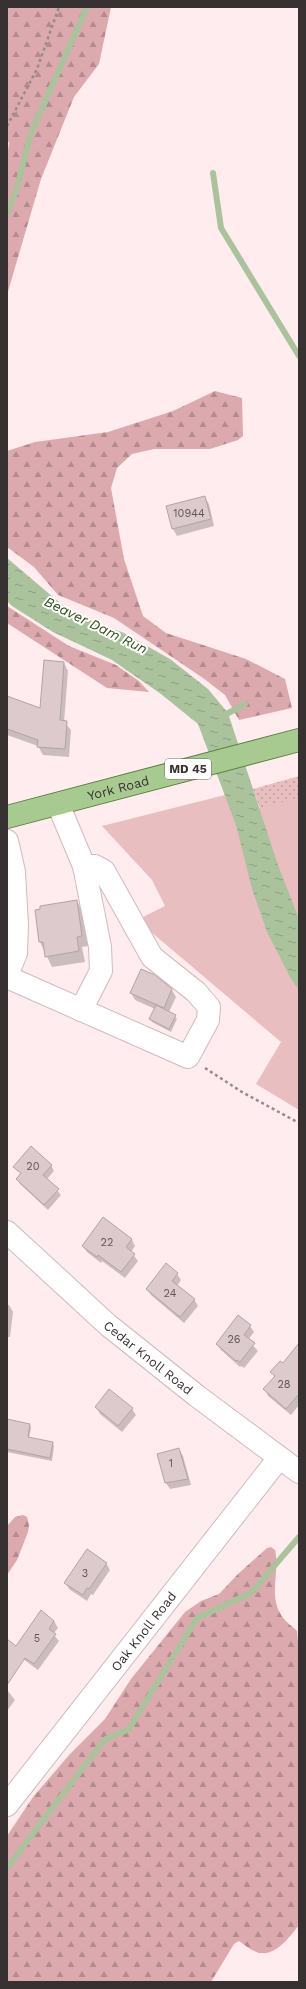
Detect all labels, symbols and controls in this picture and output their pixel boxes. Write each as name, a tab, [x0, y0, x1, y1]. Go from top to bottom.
house number: 10944	[173, 507, 205, 520]
water label: Beaver Dam Run	[42, 593, 150, 657]
road number: MD 45	[165, 759, 211, 779]
street label: York Road	[86, 773, 151, 803]
house number: 20	[26, 1160, 40, 1173]
house number: 22	[101, 1236, 113, 1249]
house number: 24	[164, 1287, 177, 1300]
street label: Cedar Knoll Road	[101, 1318, 196, 1398]
house number: 26	[227, 1333, 241, 1346]
house number: 28	[277, 1378, 291, 1391]
house number: 1	[169, 1457, 173, 1470]
house number: 3	[82, 1567, 88, 1580]
street label: Oak Knoll Road	[108, 1589, 179, 1674]
house number: 5	[34, 1632, 40, 1645]

